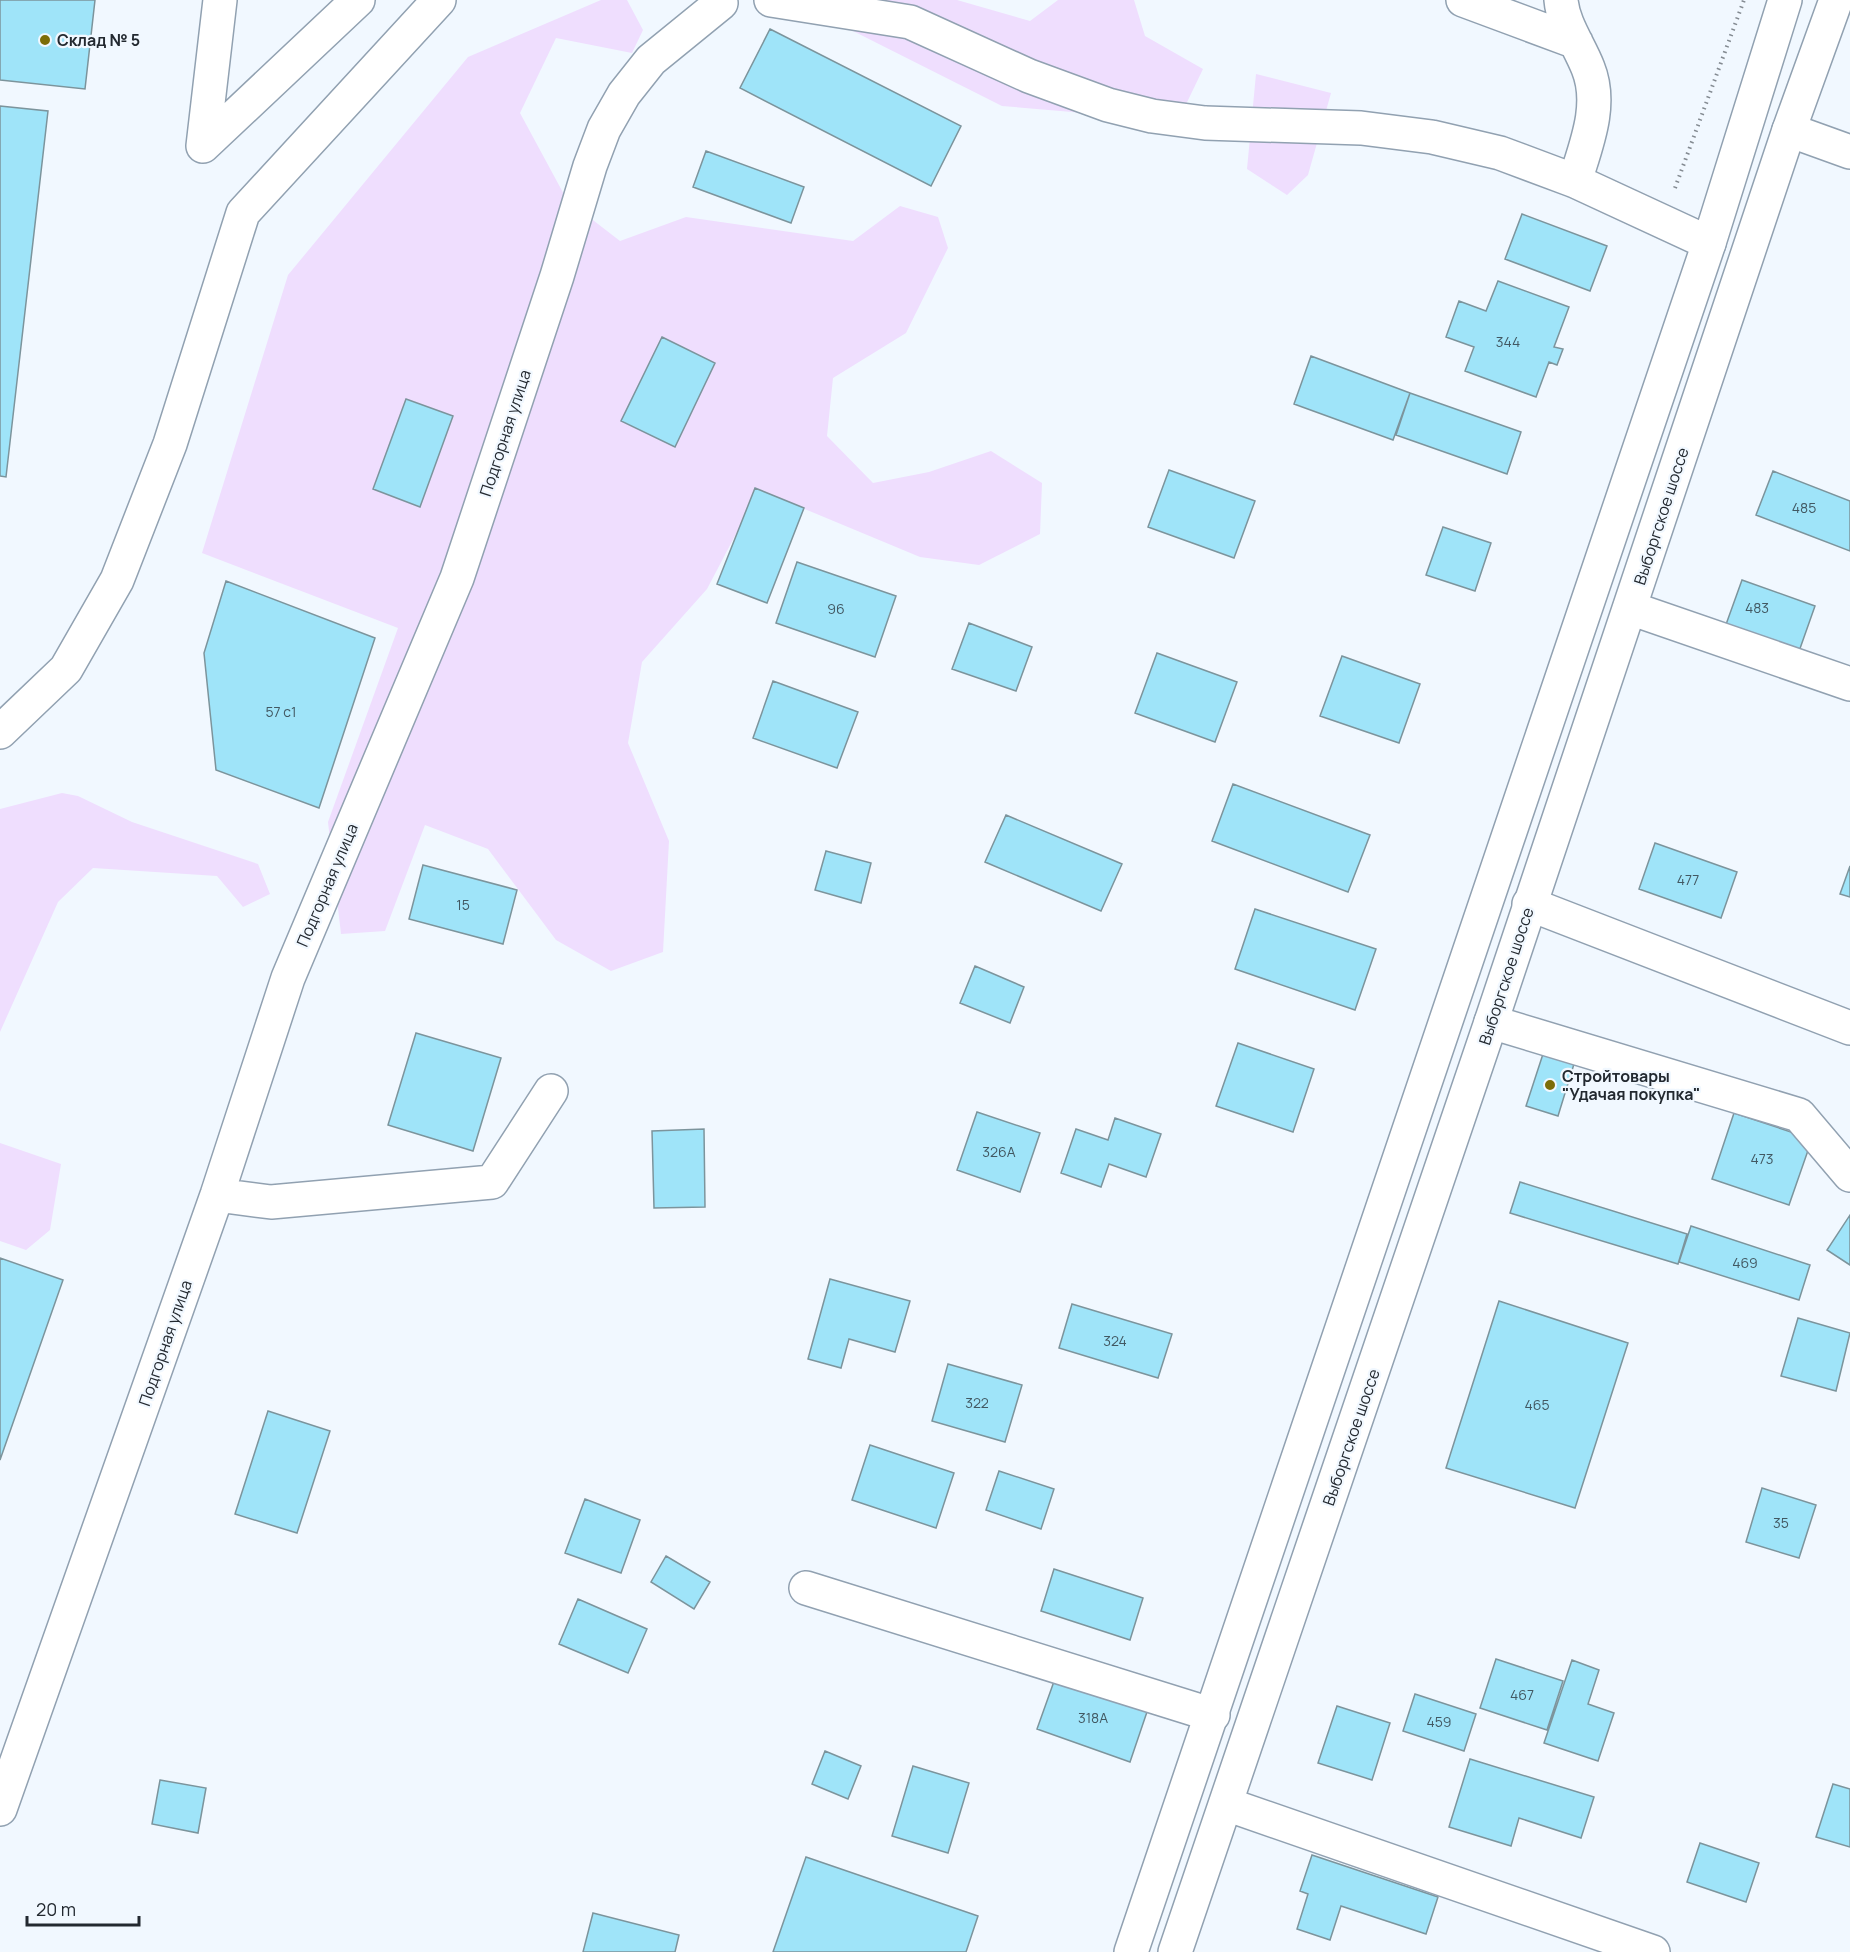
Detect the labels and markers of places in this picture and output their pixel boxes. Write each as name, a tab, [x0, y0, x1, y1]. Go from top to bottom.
place label: Склад № 5	[57, 29, 140, 51]
marker: Склад № 5	[38, 33, 52, 47]
place label: Cтройтовары "Удачая покупка"	[1562, 1065, 1701, 1105]
marker: Cтройтовары "Удачая покупка"	[1543, 1078, 1557, 1092]

